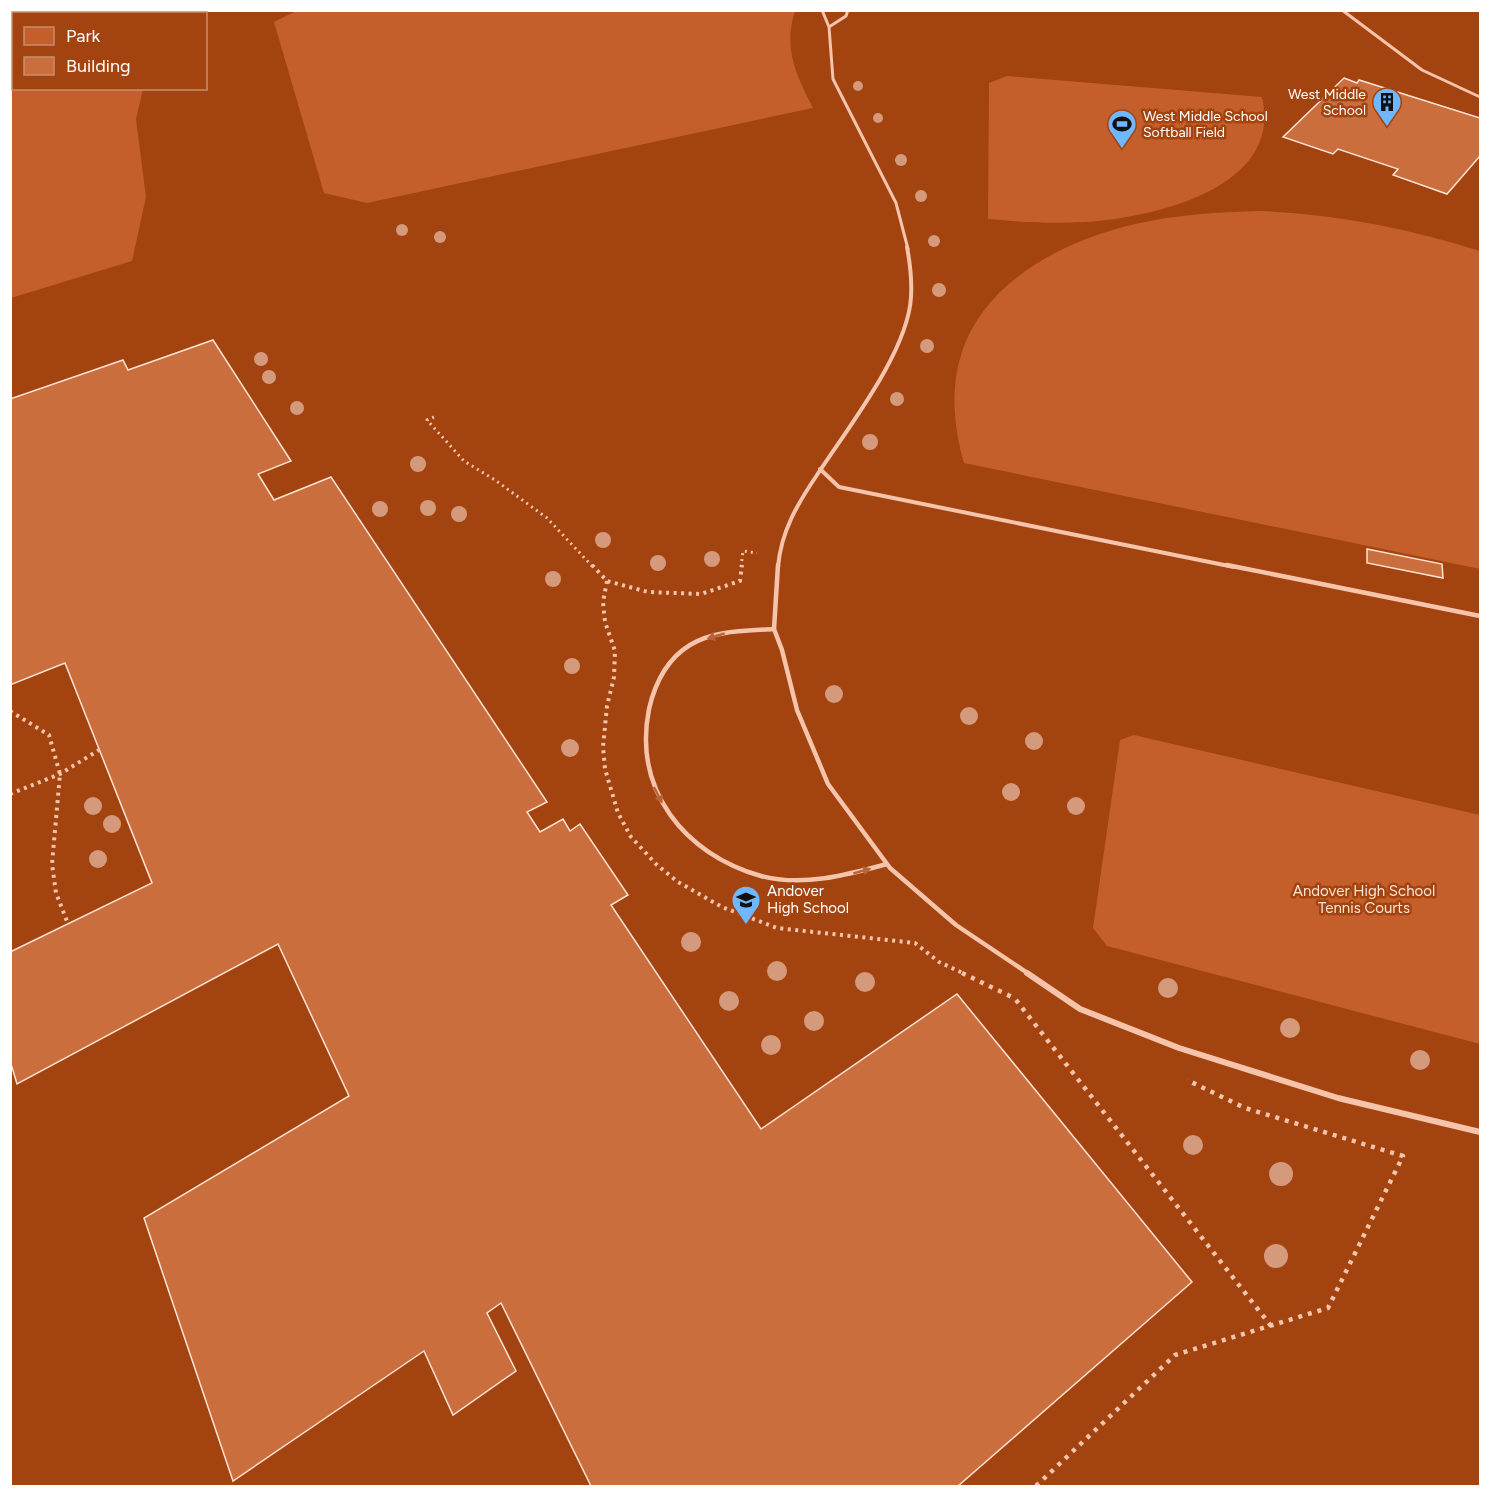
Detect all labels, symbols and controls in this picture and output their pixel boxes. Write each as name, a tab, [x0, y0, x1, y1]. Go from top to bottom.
legend	[12, 12, 207, 90]
text: Park	[66, 25, 101, 47]
text: Building	[66, 55, 131, 77]
place label: West Middle School	[1288, 86, 1366, 119]
building icon: West Middle School	[1371, 86, 1403, 128]
sports icon: West Middle School Softball Field	[1106, 108, 1138, 150]
place label: West Middle School Softball Field	[1143, 108, 1268, 141]
one-way arrow	[707, 632, 725, 641]
one-way arrow	[653, 787, 663, 804]
one-way arrow	[853, 866, 871, 875]
place label: Andover High School	[767, 882, 849, 917]
park label: Andover High School Tennis Courts	[1293, 882, 1435, 917]
school or university icon: Andover High School	[730, 884, 762, 926]

